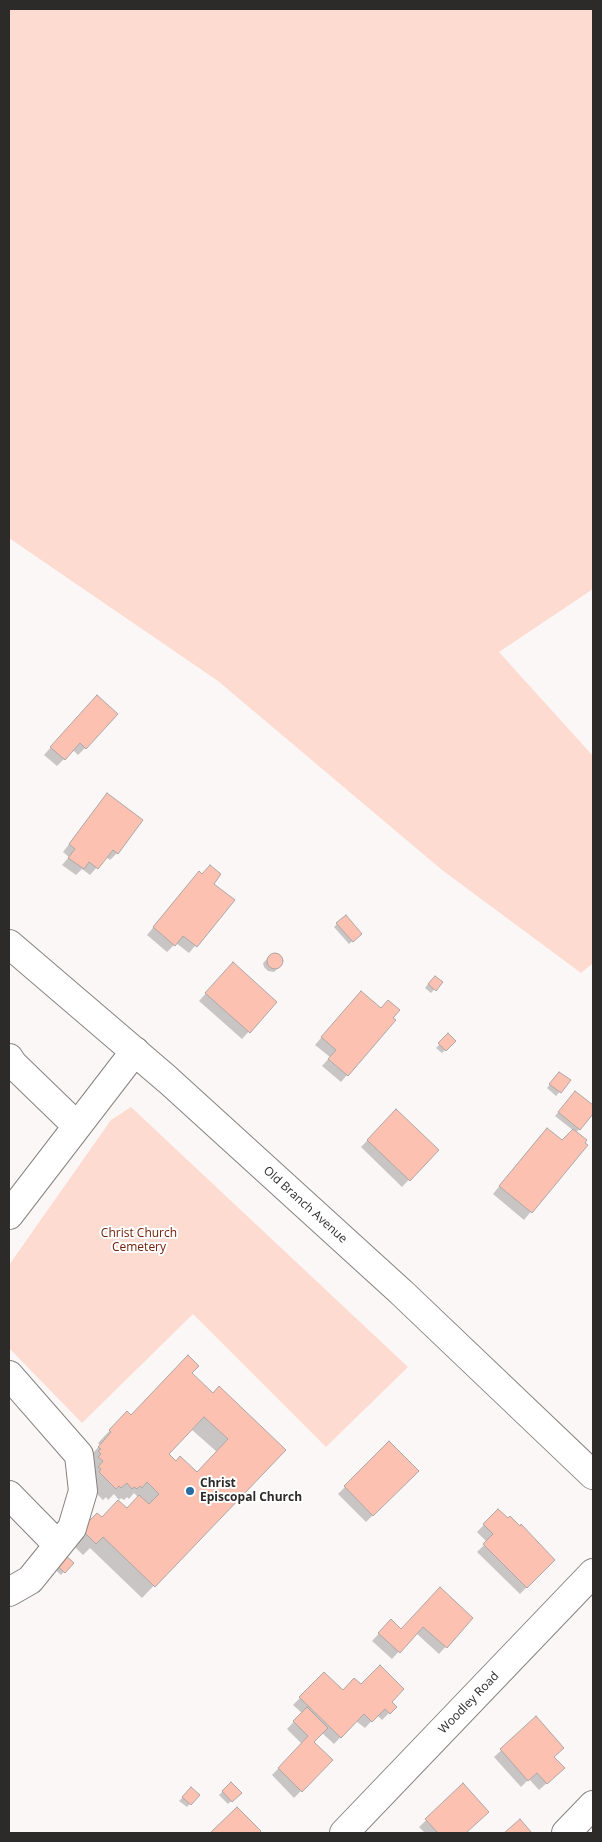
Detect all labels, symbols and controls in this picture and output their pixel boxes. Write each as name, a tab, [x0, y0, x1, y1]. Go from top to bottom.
street label: Old Branch Avenue	[260, 1164, 350, 1246]
park label: Christ Church Cemetery	[101, 1227, 177, 1255]
place label: Christ Episcopal Church	[200, 1477, 302, 1505]
marker: Christ Episcopal Church	[184, 1485, 196, 1497]
street label: Woodley Road	[436, 1669, 502, 1737]

